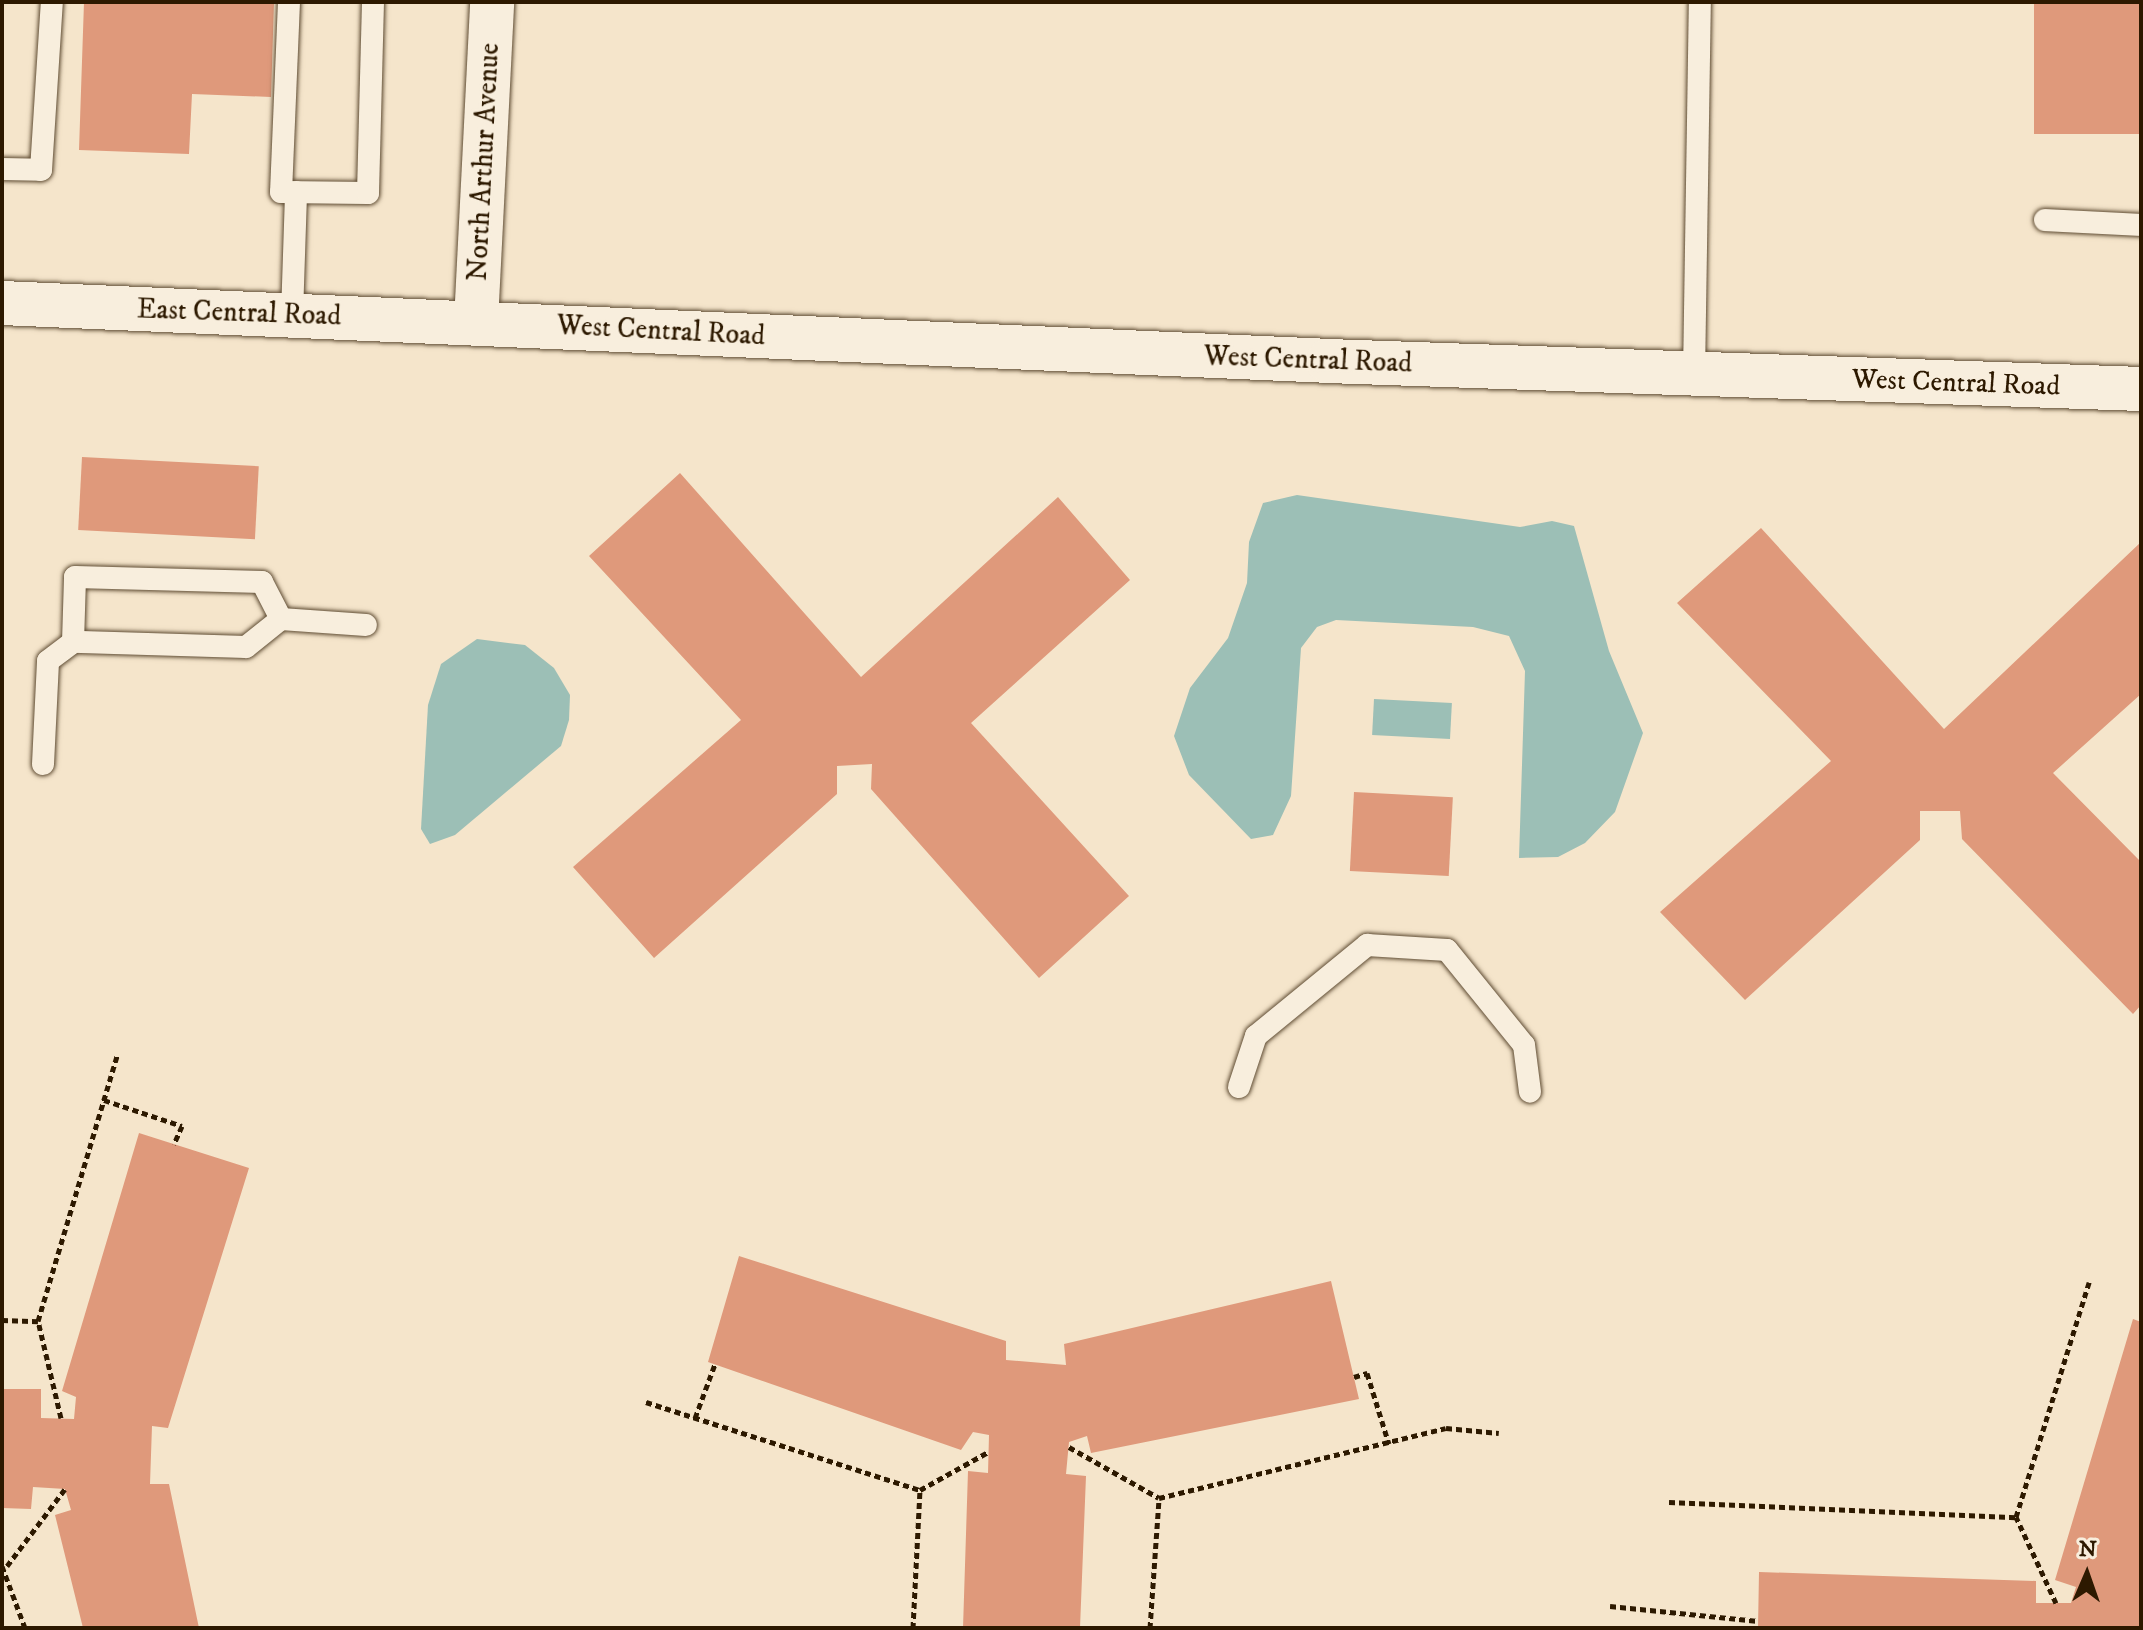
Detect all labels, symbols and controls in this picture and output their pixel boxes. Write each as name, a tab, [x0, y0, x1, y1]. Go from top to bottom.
street label: North Arthur Avenue	[461, 42, 507, 282]
street label: East Central Road	[136, 293, 342, 333]
street label: West Central Road	[556, 309, 766, 353]
street label: West Central Road	[1203, 340, 1413, 380]
street label: West Central Road	[1851, 363, 2061, 403]
north arrow	[2047, 1534, 2127, 1614]
text: N	[2078, 1536, 2097, 1563]

